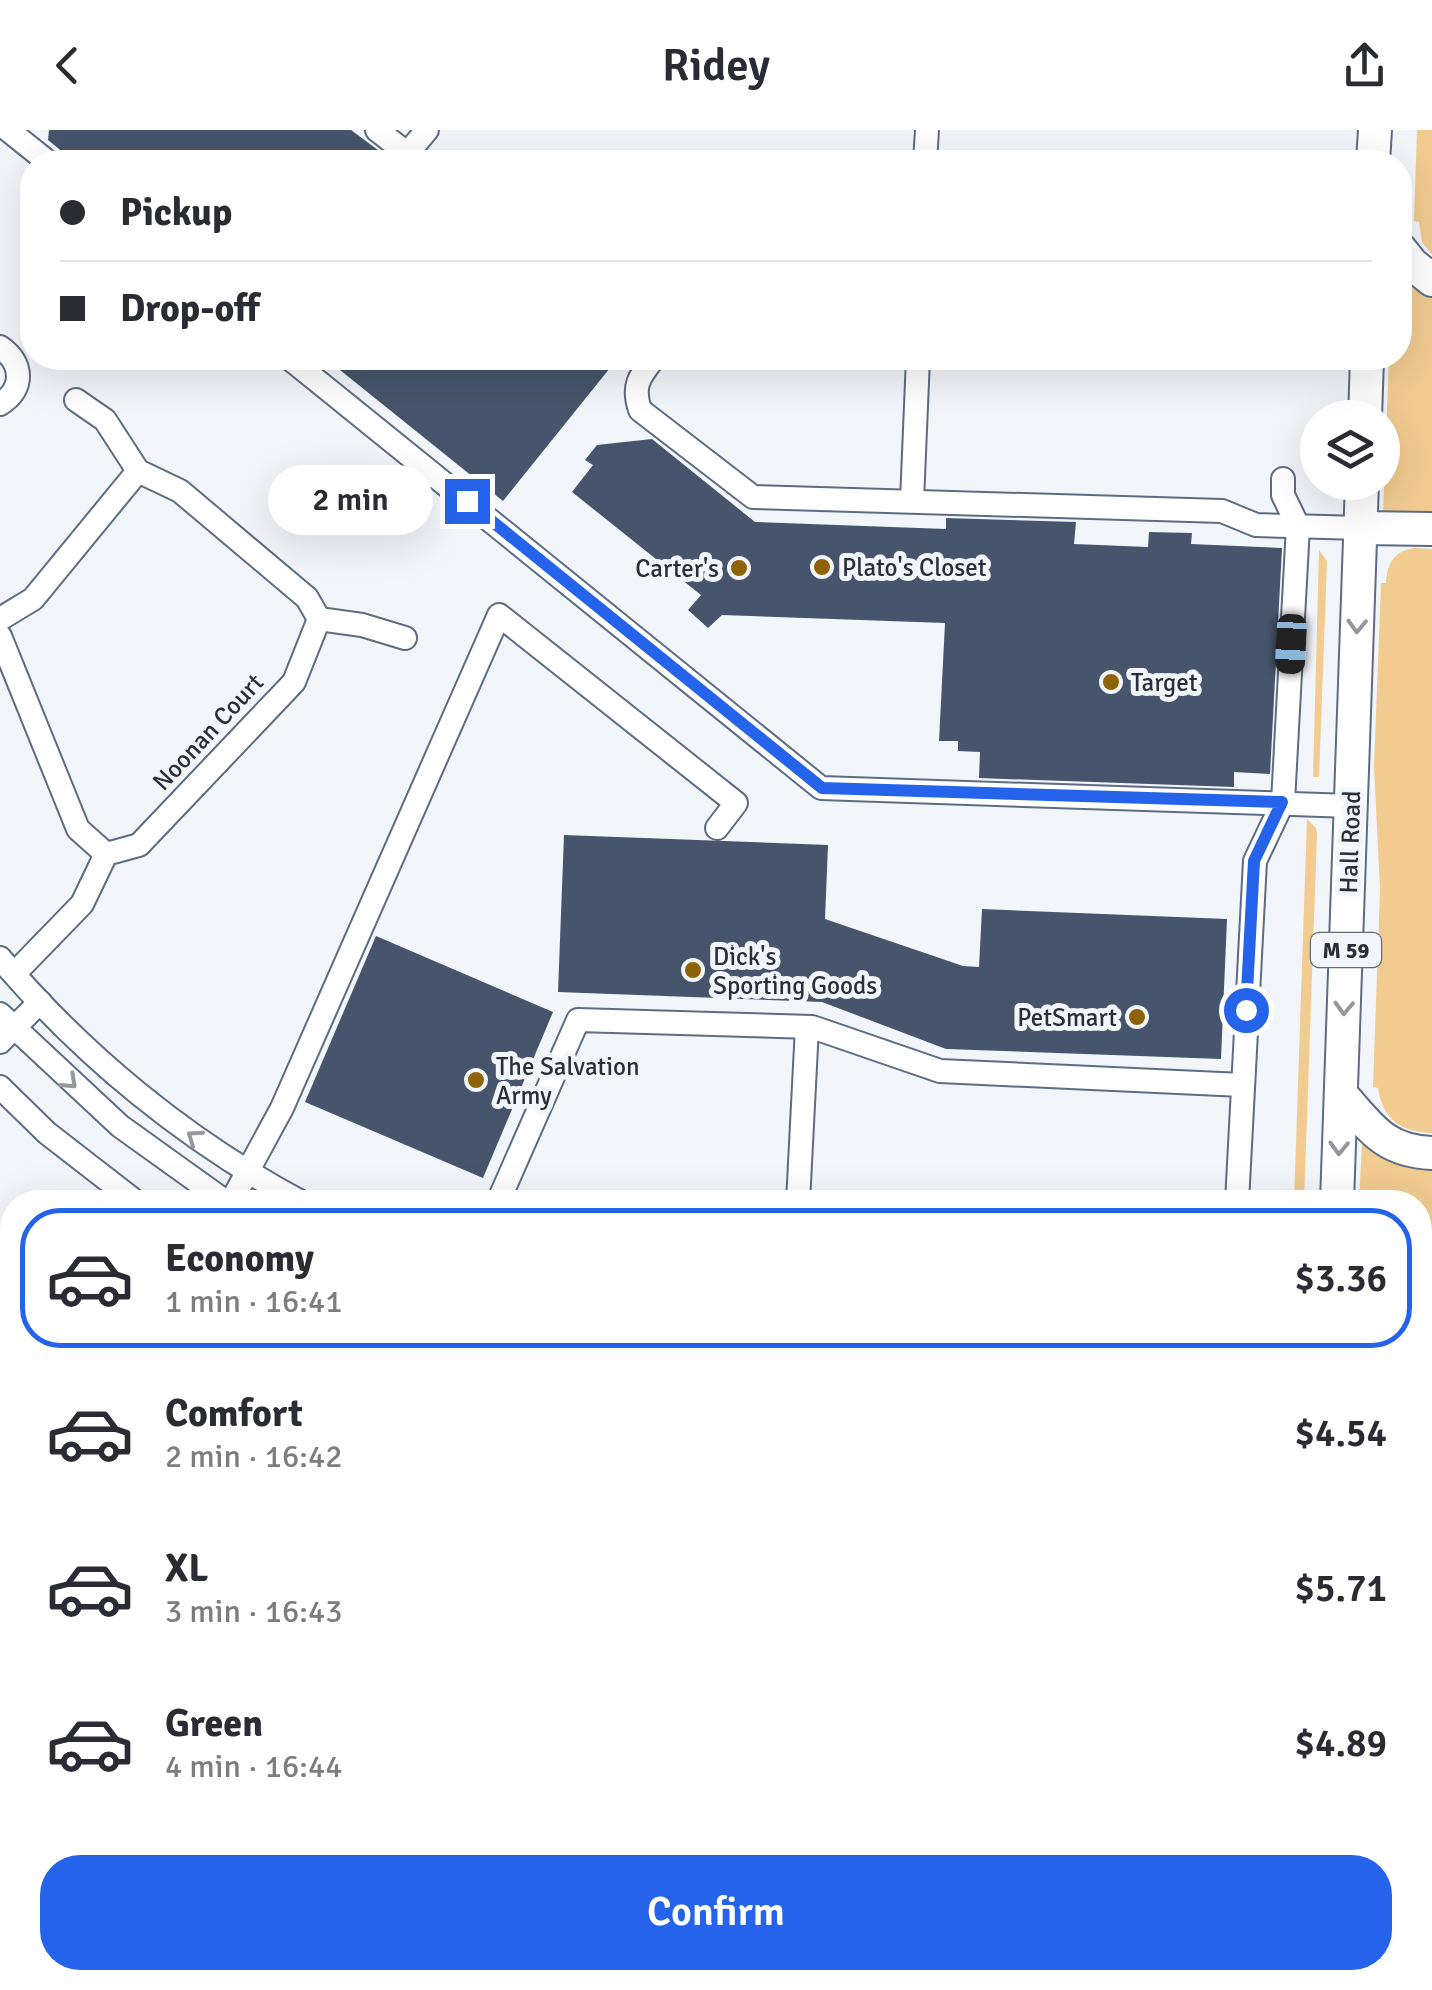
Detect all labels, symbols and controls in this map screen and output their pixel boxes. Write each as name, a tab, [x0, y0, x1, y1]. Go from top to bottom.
icon: back	[40, 38, 95, 93]
text: Ridey	[662, 38, 770, 93]
icon: share	[1337, 38, 1392, 93]
text: Pickup	[120, 189, 232, 236]
text: Drop-off	[120, 285, 260, 332]
map controls	[1300, 400, 1400, 500]
button: layers	[1300, 400, 1400, 500]
callout: 2 min	[267, 466, 432, 536]
route end	[445, 479, 490, 524]
text: 2 min	[312, 480, 389, 519]
place label: Plato's Closet	[842, 552, 987, 583]
place label: Carter's	[635, 553, 719, 584]
marker: Plato's Closet	[811, 556, 833, 578]
marker: Carter's	[728, 557, 750, 579]
car	[1274, 613, 1308, 675]
one-way arrow	[1347, 618, 1368, 634]
street label: Noonan Court	[146, 667, 270, 797]
place label: Target	[1131, 667, 1198, 698]
marker: Target	[1100, 671, 1122, 693]
street label: Hall Road	[1333, 790, 1367, 894]
road number: M 59	[1311, 933, 1381, 967]
place label: Dick's Sporting Goods	[713, 941, 877, 1001]
marker: Dick's Sporting Goods	[682, 959, 704, 981]
route start	[1224, 988, 1269, 1033]
one-way arrow	[1334, 1001, 1355, 1017]
place label: PetSmart	[1017, 1002, 1117, 1033]
marker: PetSmart	[1126, 1006, 1148, 1028]
place label: The Salvation Army	[496, 1051, 640, 1111]
marker: The Salvation Army	[465, 1069, 487, 1091]
one-way arrow	[58, 1070, 77, 1088]
one-way arrow	[187, 1131, 205, 1148]
one-way arrow	[1329, 1141, 1350, 1157]
icon: car	[45, 1233, 135, 1323]
text: Economy	[165, 1235, 314, 1282]
text: $3.36	[1294, 1255, 1387, 1302]
text: 1 min · 16:41	[165, 1282, 343, 1321]
icon: car	[45, 1388, 135, 1478]
text: Comfort	[165, 1390, 303, 1437]
text: $4.54	[1294, 1410, 1387, 1457]
text: 2 min · 16:42	[165, 1437, 343, 1476]
icon: car	[45, 1543, 135, 1633]
text: XL	[165, 1545, 208, 1592]
text: $5.71	[1294, 1565, 1387, 1612]
text: 3 min · 16:43	[165, 1592, 343, 1631]
icon: car	[45, 1698, 135, 1788]
text: Green	[165, 1700, 263, 1747]
text: $4.89	[1294, 1720, 1387, 1767]
text: 4 min · 16:44	[165, 1747, 343, 1786]
button: Confirm	[40, 1855, 1392, 1970]

